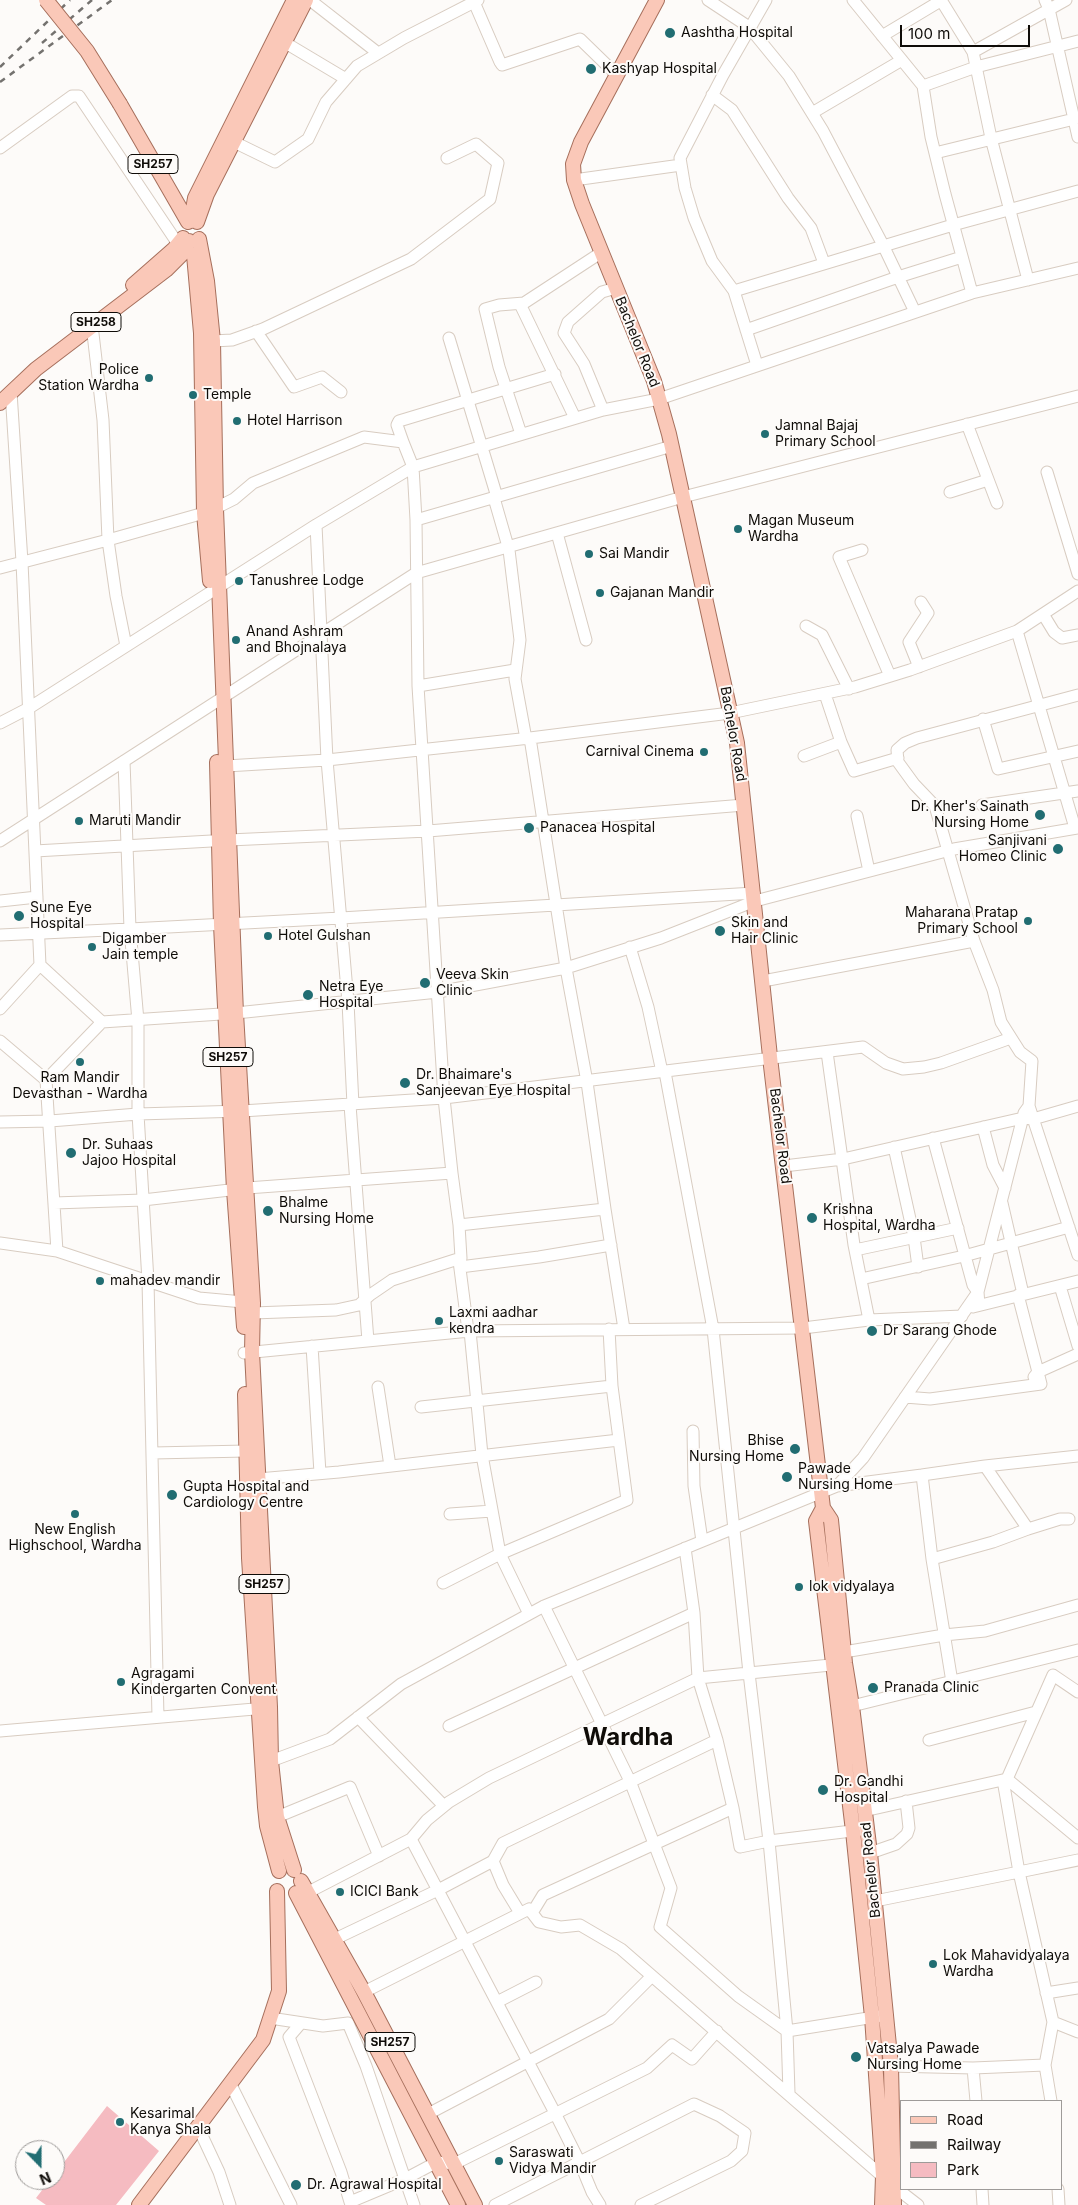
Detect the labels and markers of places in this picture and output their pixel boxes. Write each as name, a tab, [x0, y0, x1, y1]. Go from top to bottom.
place label: Aashtha Hospital	[681, 25, 793, 41]
marker: Aashtha Hospital	[663, 26, 677, 40]
place label: Kashyap Hospital	[602, 61, 717, 77]
marker: Kashyap Hospital	[584, 62, 598, 76]
place label: Police Station Wardha	[38, 362, 139, 394]
marker: Police Station Wardha	[143, 372, 155, 384]
place label: Temple	[203, 387, 251, 403]
marker: Temple	[187, 389, 199, 401]
place label: Hotel Harrison	[247, 413, 342, 429]
marker: Hotel Harrison	[231, 415, 243, 427]
place label: Jamnal Bajaj Primary School	[775, 418, 876, 451]
marker: Jamnal Bajaj Primary School	[759, 428, 771, 440]
place label: Magan Museum Wardha	[748, 513, 854, 546]
marker: Magan Museum Wardha	[732, 523, 744, 535]
place label: Sai Mandir	[599, 546, 669, 562]
marker: Sai Mandir	[583, 548, 595, 560]
place label: Tanushree Lodge	[249, 573, 364, 589]
marker: Tanushree Lodge	[233, 575, 245, 587]
place label: Gajanan Mandir	[610, 585, 714, 601]
marker: Gajanan Mandir	[594, 587, 606, 599]
place label: Anand Ashram and Bhojnalaya	[246, 624, 347, 656]
marker: Anand Ashram and Bhojnalaya	[230, 634, 242, 646]
place label: Carnival Cinema	[586, 744, 694, 760]
marker: Carnival Cinema	[698, 746, 710, 758]
place label: Dr. Kher's Sainath Nursing Home	[911, 799, 1029, 832]
marker: Dr. Kher's Sainath Nursing Home	[1033, 808, 1047, 822]
place label: Maruti Mandir	[89, 813, 181, 829]
marker: Maruti Mandir	[73, 815, 85, 827]
place label: Panacea Hospital	[540, 820, 655, 836]
marker: Panacea Hospital	[522, 821, 536, 835]
place label: Sanjivani Homeo Clinic	[959, 833, 1047, 866]
marker: Sanjivani Homeo Clinic	[1051, 842, 1065, 856]
place label: Sune Eye Hospital	[30, 900, 92, 932]
place label: Maharana Pratap Primary School	[905, 905, 1018, 938]
marker: Sune Eye Hospital	[12, 909, 26, 923]
place label: Skin and Hair Clinic	[731, 915, 799, 948]
marker: Maharana Pratap Primary School	[1022, 915, 1034, 927]
marker: Skin and Hair Clinic	[713, 924, 727, 938]
place label: Hotel Gulshan	[278, 928, 371, 944]
marker: Hotel Gulshan	[262, 930, 274, 942]
place label: Digamber Jain temple	[102, 931, 178, 964]
marker: Digamber Jain temple	[86, 941, 98, 953]
place label: Veeva Skin Clinic	[436, 967, 509, 1000]
marker: Veeva Skin Clinic	[418, 976, 432, 990]
place label: Netra Eye Hospital	[319, 979, 384, 1012]
marker: Netra Eye Hospital	[301, 988, 315, 1002]
marker: Ram Mandir Devasthan - Wardha	[74, 1056, 86, 1068]
place label: Dr. Bhaimare's Sanjeevan Eye Hospital	[416, 1067, 571, 1100]
place label: Ram Mandir Devasthan - Wardha	[12, 1070, 148, 1102]
marker: Dr. Bhaimare's Sanjeevan Eye Hospital	[398, 1076, 412, 1090]
place label: Dr. Suhaas Jajoo Hospital	[82, 1137, 176, 1170]
marker: Dr. Suhaas Jajoo Hospital	[64, 1146, 78, 1160]
place label: Bhalme Nursing Home	[279, 1195, 374, 1228]
place label: Krishna Hospital, Wardha	[823, 1202, 936, 1234]
marker: Bhalme Nursing Home	[261, 1204, 275, 1218]
marker: Krishna Hospital, Wardha	[805, 1211, 819, 1225]
place label: mahadev mandir	[110, 1273, 220, 1289]
marker: mahadev mandir	[94, 1275, 106, 1287]
place label: Laxmi aadhar kendra	[449, 1305, 538, 1338]
marker: Laxmi aadhar kendra	[433, 1315, 445, 1327]
place label: Dr Sarang Ghode	[883, 1323, 997, 1339]
marker: Dr Sarang Ghode	[865, 1324, 879, 1338]
place label: Bhise Nursing Home	[689, 1433, 784, 1465]
marker: Bhise Nursing Home	[788, 1442, 802, 1456]
place label: Pawade Nursing Home	[798, 1461, 893, 1494]
marker: Pawade Nursing Home	[780, 1470, 794, 1484]
place label: Gupta Hospital and Cardiology Centre	[183, 1479, 309, 1511]
marker: Gupta Hospital and Cardiology Centre	[165, 1488, 179, 1502]
marker: New English Highschool, Wardha	[69, 1508, 81, 1520]
place label: New English Highschool, Wardha	[8, 1522, 142, 1554]
place label: lok vidyalaya	[809, 1579, 895, 1595]
marker: lok vidyalaya	[793, 1581, 805, 1593]
place label: Agragami Kindergarten Convent	[131, 1666, 276, 1698]
marker: Agragami Kindergarten Convent	[115, 1676, 127, 1688]
place label: Pranada Clinic	[884, 1680, 979, 1696]
marker: Pranada Clinic	[866, 1681, 880, 1695]
place label: Dr. Gandhi Hospital	[834, 1774, 903, 1806]
marker: Dr. Gandhi Hospital	[816, 1783, 830, 1797]
place label: ICICI Bank	[350, 1884, 419, 1900]
marker: ICICI Bank	[334, 1886, 346, 1898]
place label: Lok Mahavidyalaya Wardha	[943, 1948, 1070, 1980]
marker: Lok Mahavidyalaya Wardha	[927, 1958, 939, 1970]
place label: Vatsalya Pawade Nursing Home	[867, 2041, 979, 2074]
marker: Vatsalya Pawade Nursing Home	[849, 2050, 863, 2064]
place label: Kesarimal Kanya Shala	[130, 2106, 211, 2138]
marker: Kesarimal Kanya Shala	[114, 2116, 126, 2128]
place label: Saraswati Vidya Mandir	[509, 2145, 596, 2178]
marker: Saraswati Vidya Mandir	[493, 2155, 505, 2167]
place label: Dr. Agrawal Hospital	[307, 2177, 442, 2193]
marker: Dr. Agrawal Hospital	[289, 2178, 303, 2192]

